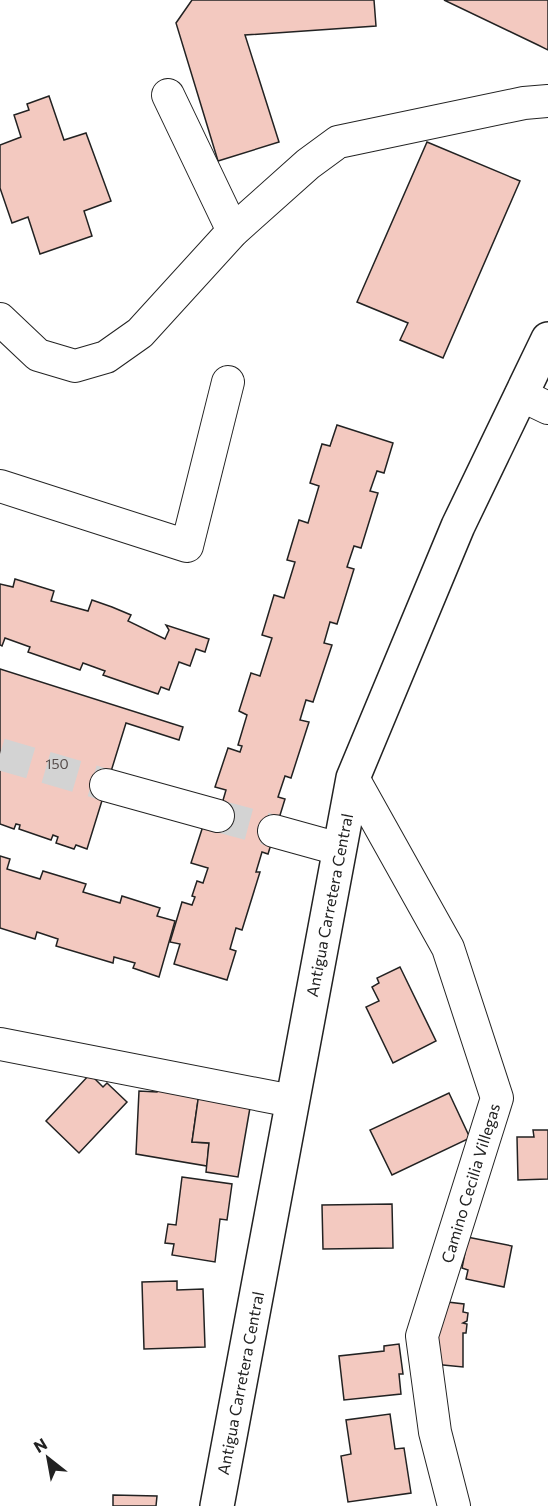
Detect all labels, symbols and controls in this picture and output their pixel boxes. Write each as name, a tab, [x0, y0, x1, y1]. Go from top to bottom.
house number: 150	[45, 755, 69, 772]
street label: Antigua Carretera Central	[302, 812, 356, 998]
street label: Camino Cecilia Villegas	[437, 1101, 503, 1265]
street label: Antigua Carretera Central	[213, 1290, 267, 1476]
north arrow	[18, 1428, 78, 1488]
text: N	[30, 1433, 50, 1456]

